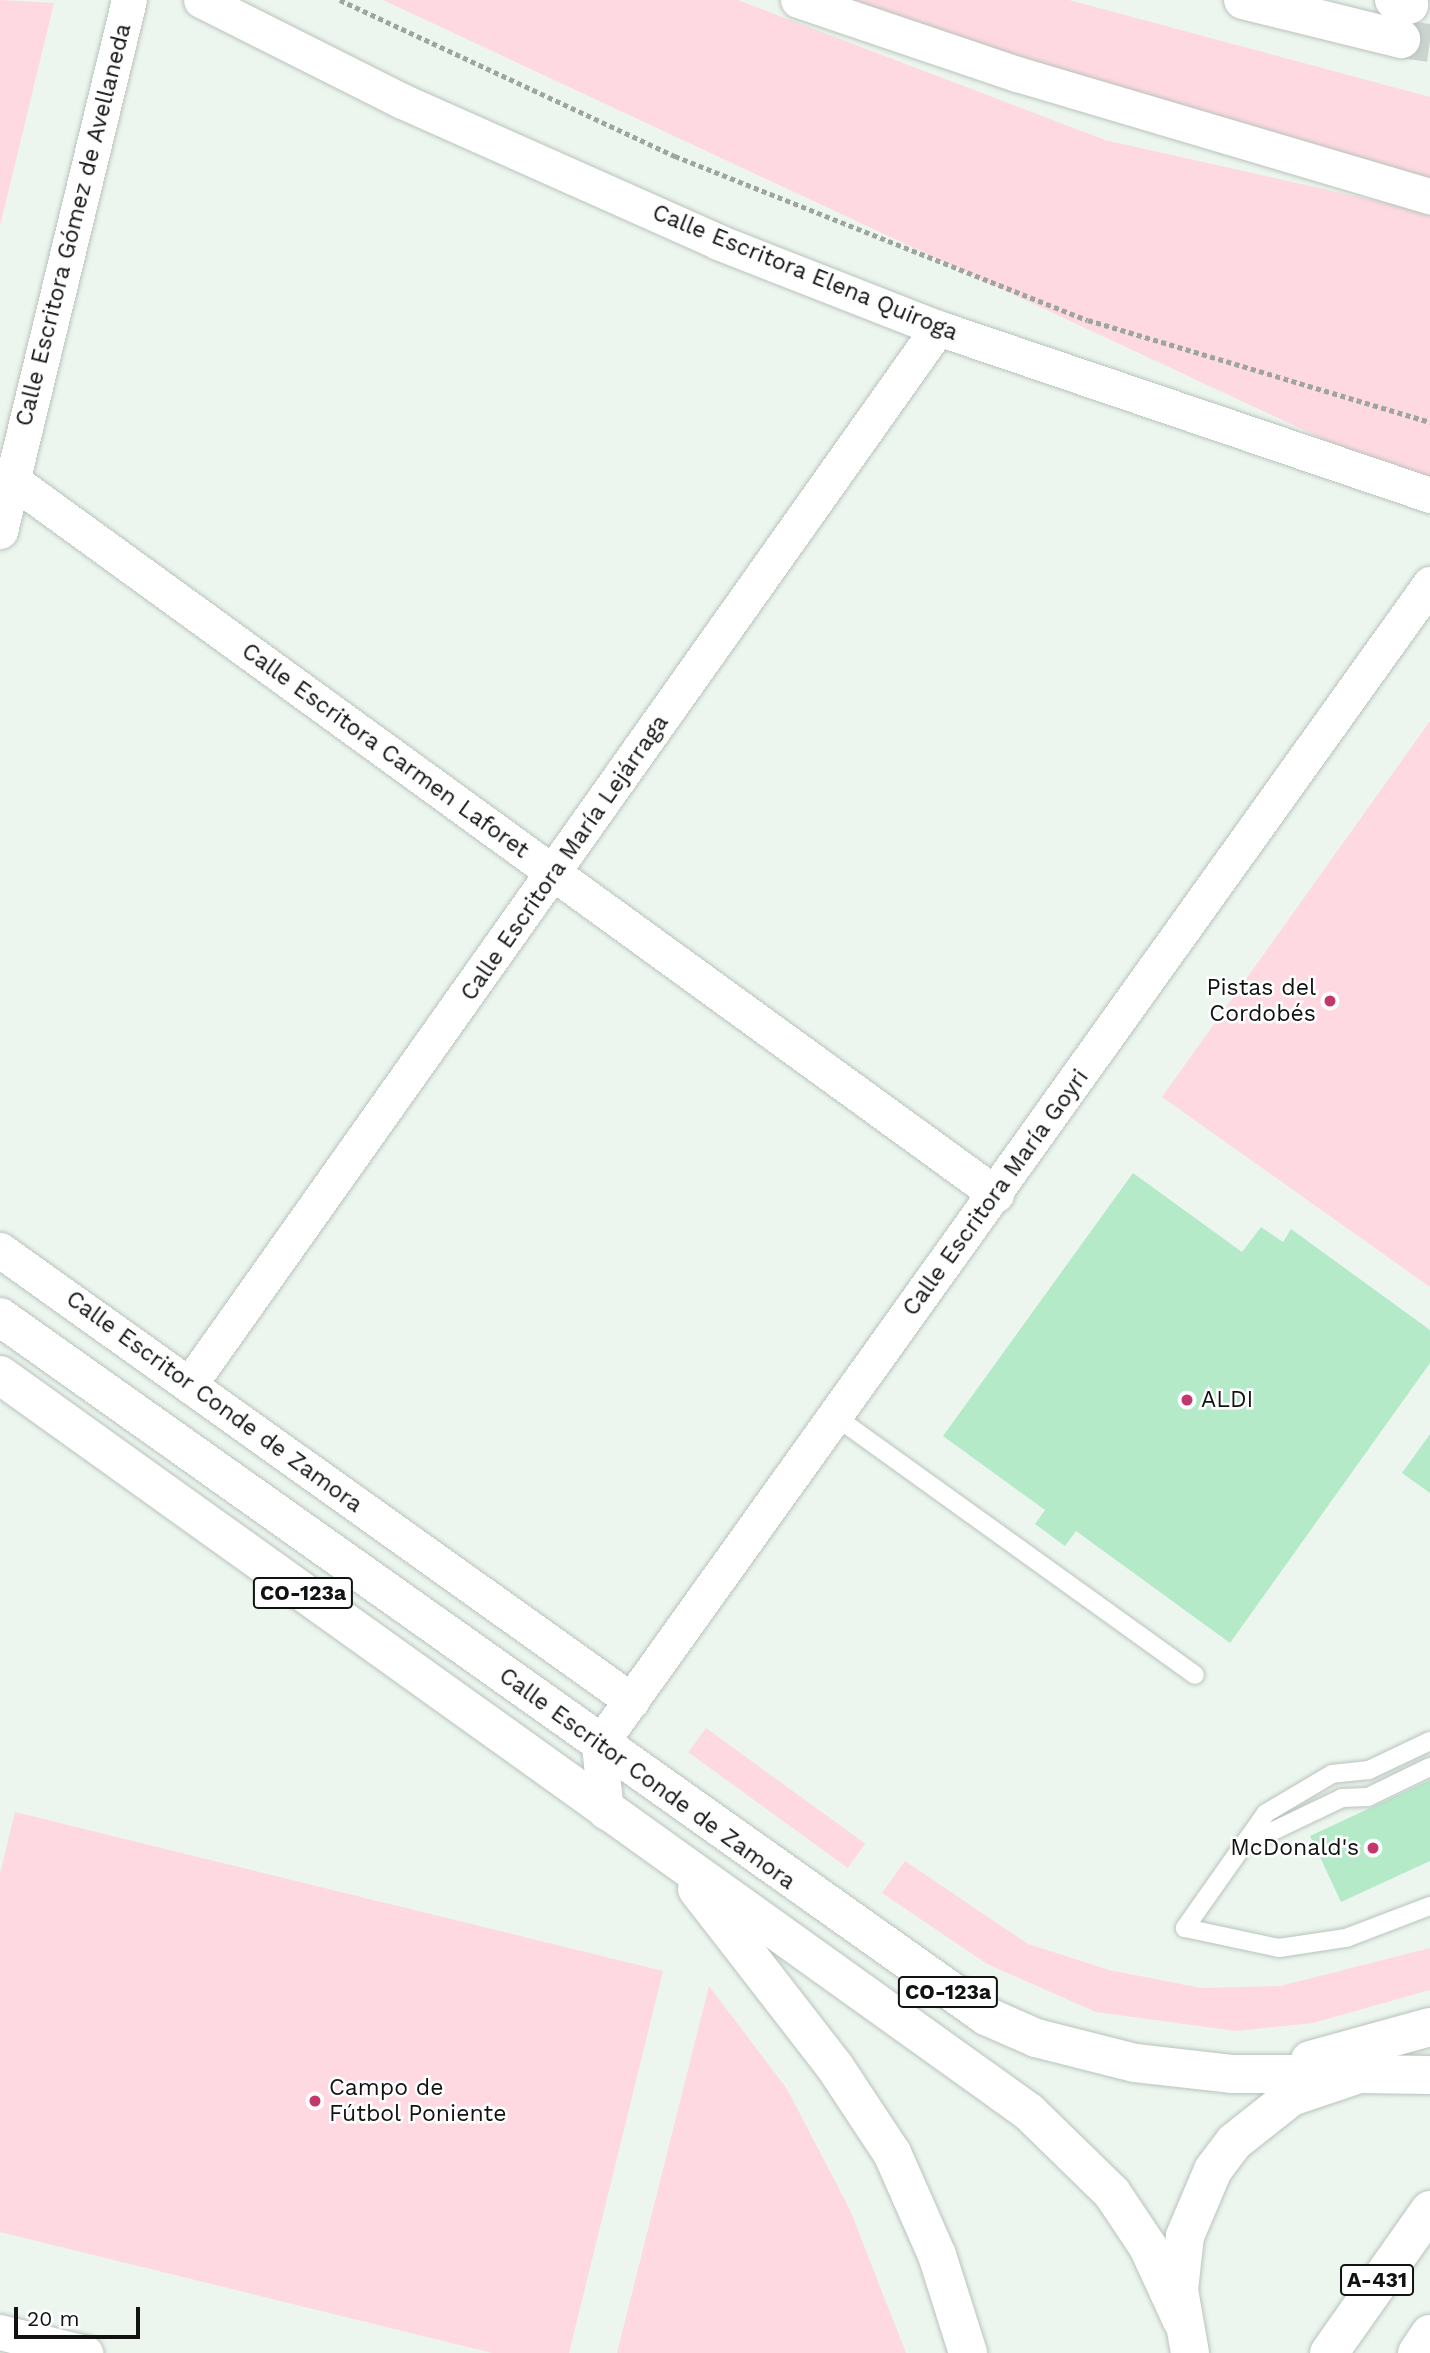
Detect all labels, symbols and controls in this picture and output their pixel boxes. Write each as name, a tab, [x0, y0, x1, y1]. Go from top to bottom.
street label: Calle Escritora Gómez de Avellaneda	[10, 20, 138, 430]
street label: Calle Escritora Elena Quiroga	[648, 199, 962, 347]
street label: Calle Escritora Carmen Laforet	[236, 637, 534, 865]
street label: Calle Escritora María Lejárraga	[455, 709, 675, 1007]
place label: Pistas del Cordobés	[1206, 974, 1316, 1028]
marker: Pistas del Cordobés	[1322, 993, 1338, 1009]
street label: Calle Escritora María Goyri	[897, 1064, 1095, 1322]
street label: Calle Escritor Conde de Zamora	[60, 1285, 368, 1519]
place label: ALDI	[1201, 1386, 1253, 1414]
marker: ALDI	[1179, 1392, 1195, 1408]
road number: CO-123a	[252, 1576, 354, 1610]
street label: Calle Escritor Conde de Zamora	[493, 1662, 801, 1896]
place label: McDonald's	[1230, 1834, 1359, 1862]
marker: McDonald's	[1365, 1840, 1381, 1856]
road number: CO-123a	[897, 1974, 999, 2010]
place label: Campo de Fútbol Poniente	[329, 2074, 507, 2128]
marker: Campo de Fútbol Poniente	[307, 2093, 323, 2109]
road number: A-431	[1338, 2262, 1416, 2298]
scale bar	[18, 2294, 144, 2338]
text: 20 m	[27, 2306, 79, 2331]

